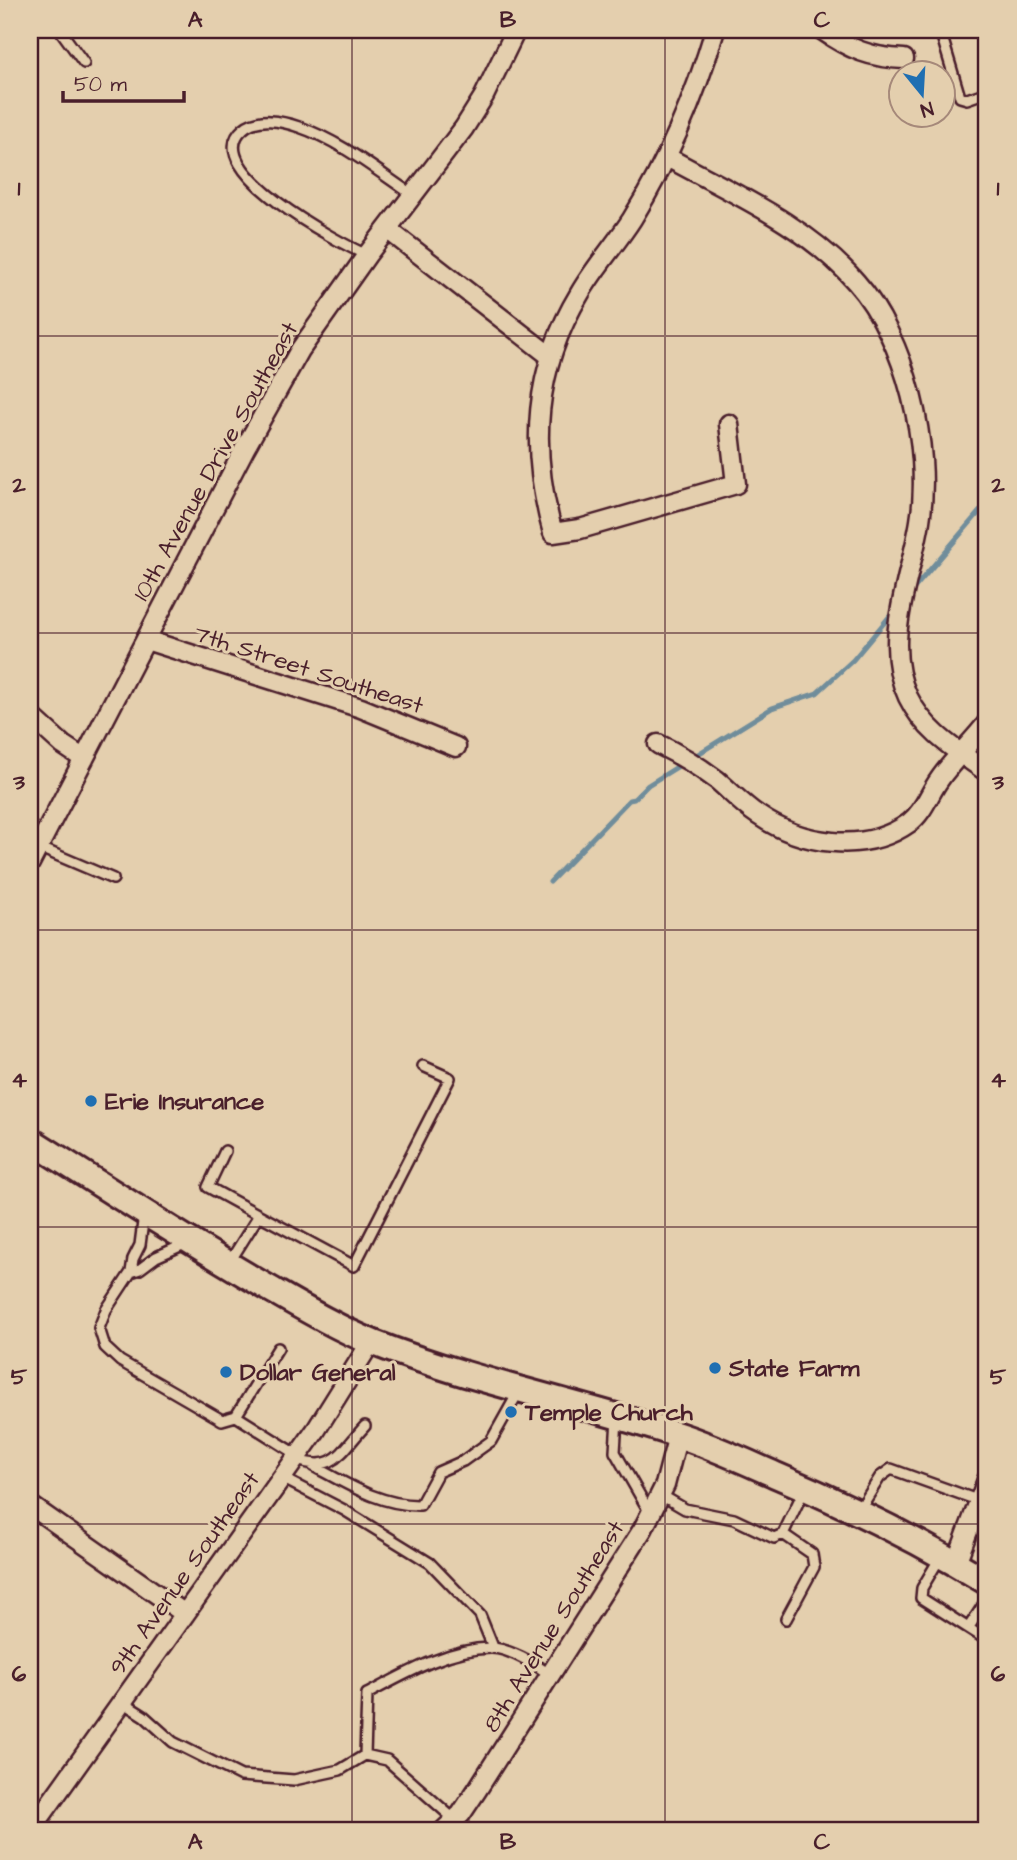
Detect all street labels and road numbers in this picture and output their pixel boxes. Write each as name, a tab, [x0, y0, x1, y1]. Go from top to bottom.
street label: 10th Avenue Drive Southeast	[125, 316, 307, 607]
street label: 7th Street Southeast	[190, 617, 428, 723]
street label: 9th Avenue Southeast	[101, 1464, 268, 1682]
street label: 8th Avenue Southeast	[475, 1514, 633, 1739]

